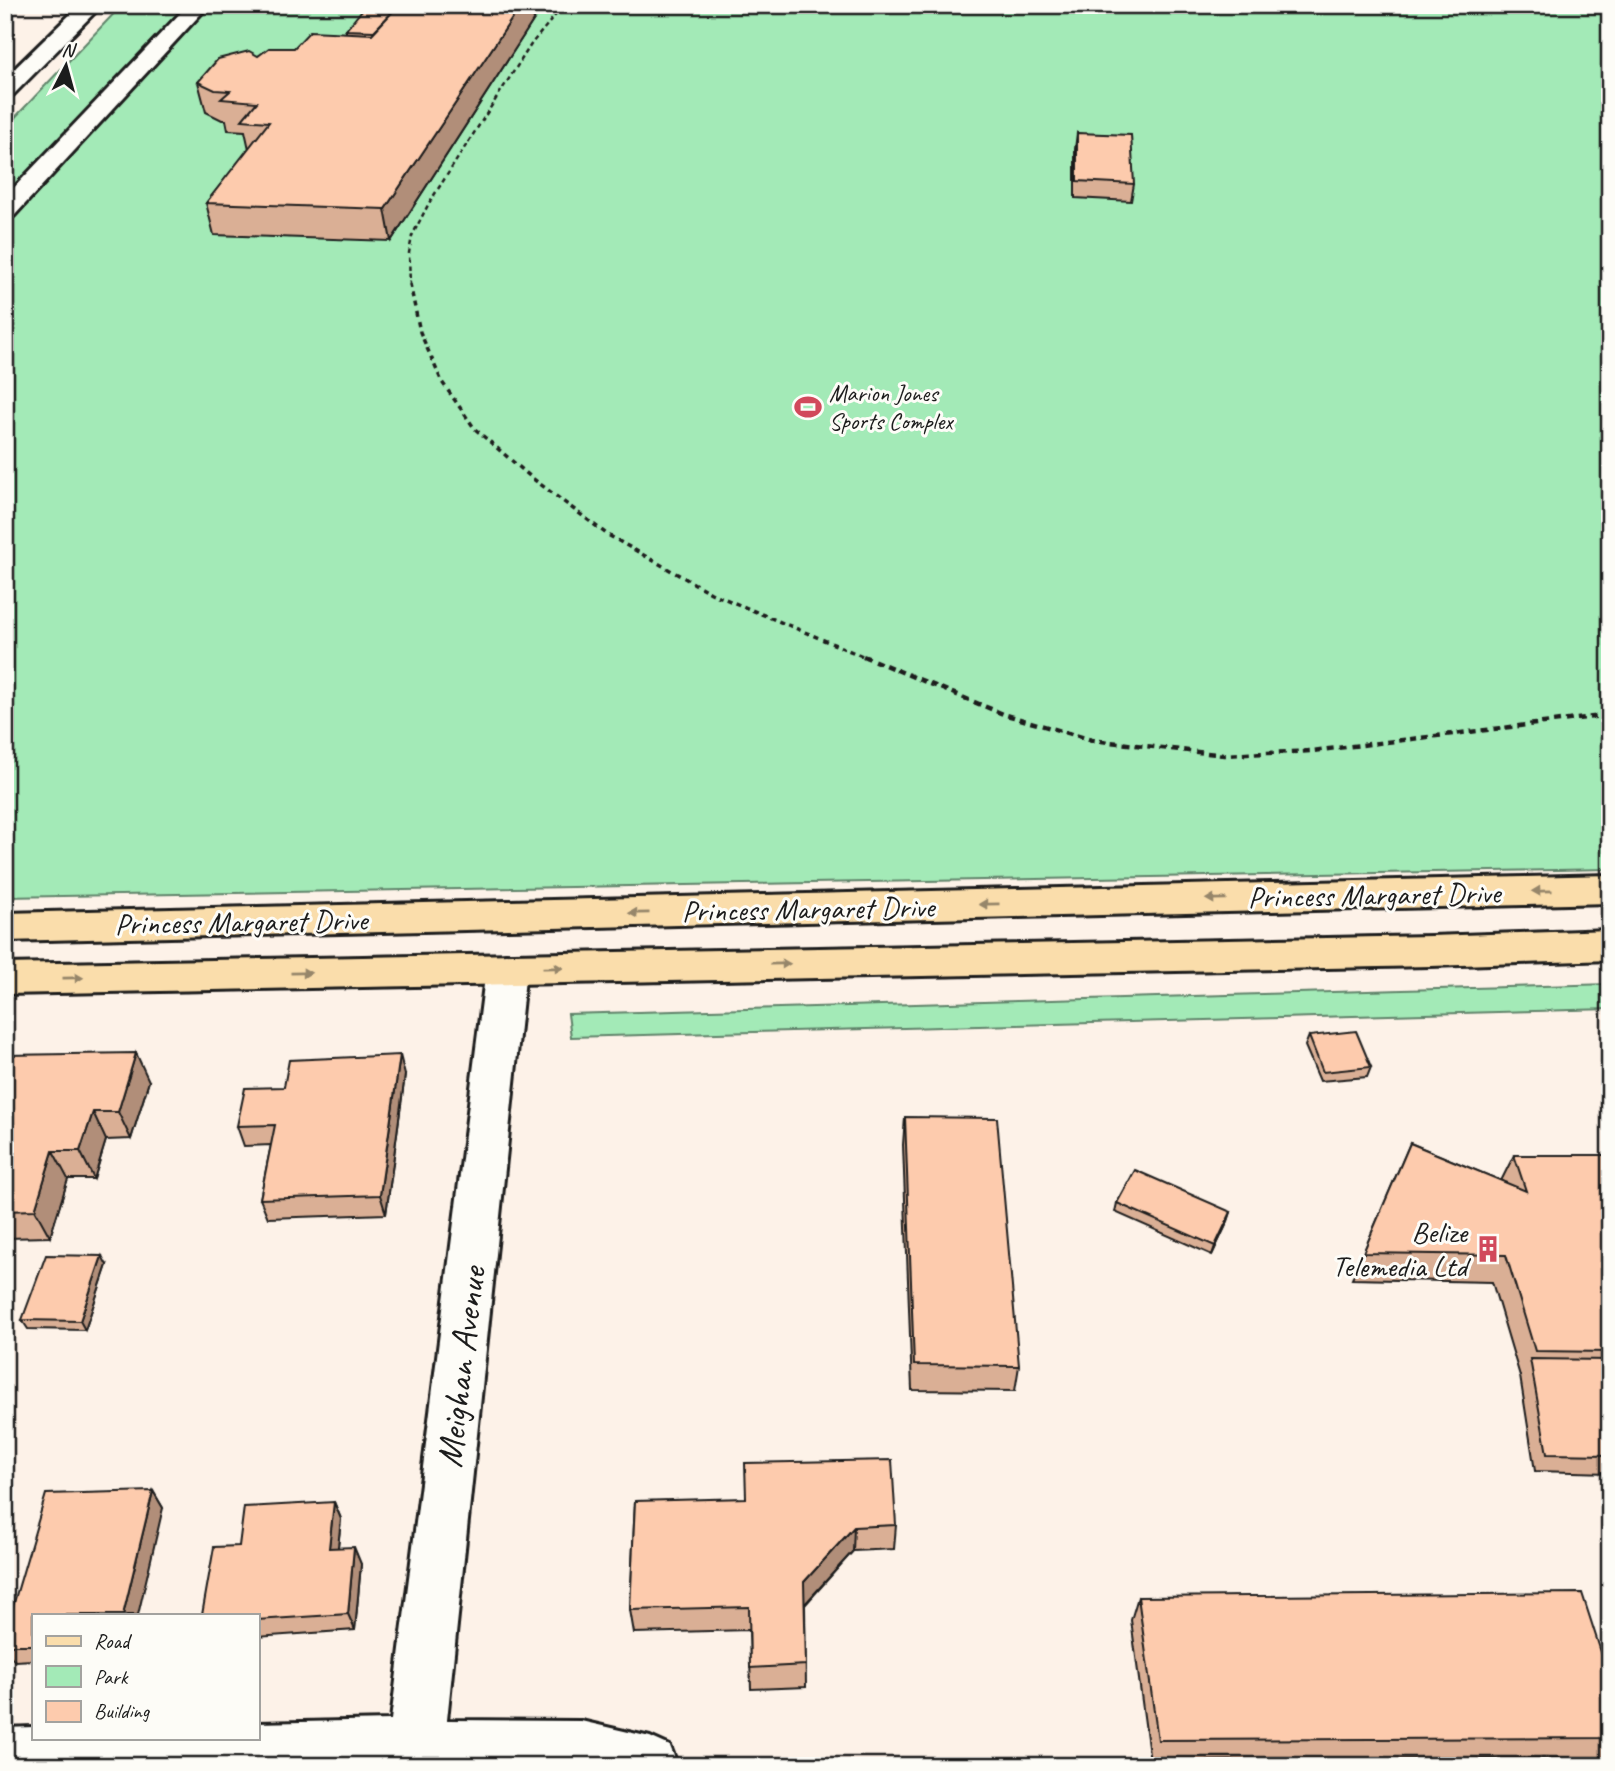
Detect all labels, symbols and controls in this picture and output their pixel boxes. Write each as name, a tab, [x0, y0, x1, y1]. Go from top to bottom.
north arrow	[32, 32, 102, 102]
text: N	[61, 38, 78, 63]
place label: Marion Jones Sports Complex	[829, 378, 954, 436]
sports icon: Marion Jones Sports Complex	[793, 392, 823, 422]
street label: Princess Margaret Drive	[1247, 874, 1503, 916]
one-way arrow	[1530, 885, 1552, 897]
street label: Princess Margaret Drive	[681, 888, 937, 930]
one-way arrow	[1205, 893, 1227, 905]
one-way arrow	[977, 899, 999, 910]
street label: Princess Margaret Drive	[114, 901, 370, 943]
one-way arrow	[628, 907, 650, 918]
one-way arrow	[770, 958, 792, 970]
one-way arrow	[542, 963, 564, 974]
one-way arrow	[290, 967, 312, 979]
one-way arrow	[63, 972, 85, 984]
place label: Belize Telemedia Ltd	[1332, 1213, 1471, 1285]
building icon: Belize Telemedia Ltd	[1473, 1234, 1503, 1264]
street label: Meighan Avenue	[425, 1262, 496, 1470]
legend	[32, 1614, 259, 1740]
text: Road	[94, 1628, 133, 1654]
text: Park	[94, 1664, 129, 1690]
text: Building	[94, 1698, 151, 1724]

